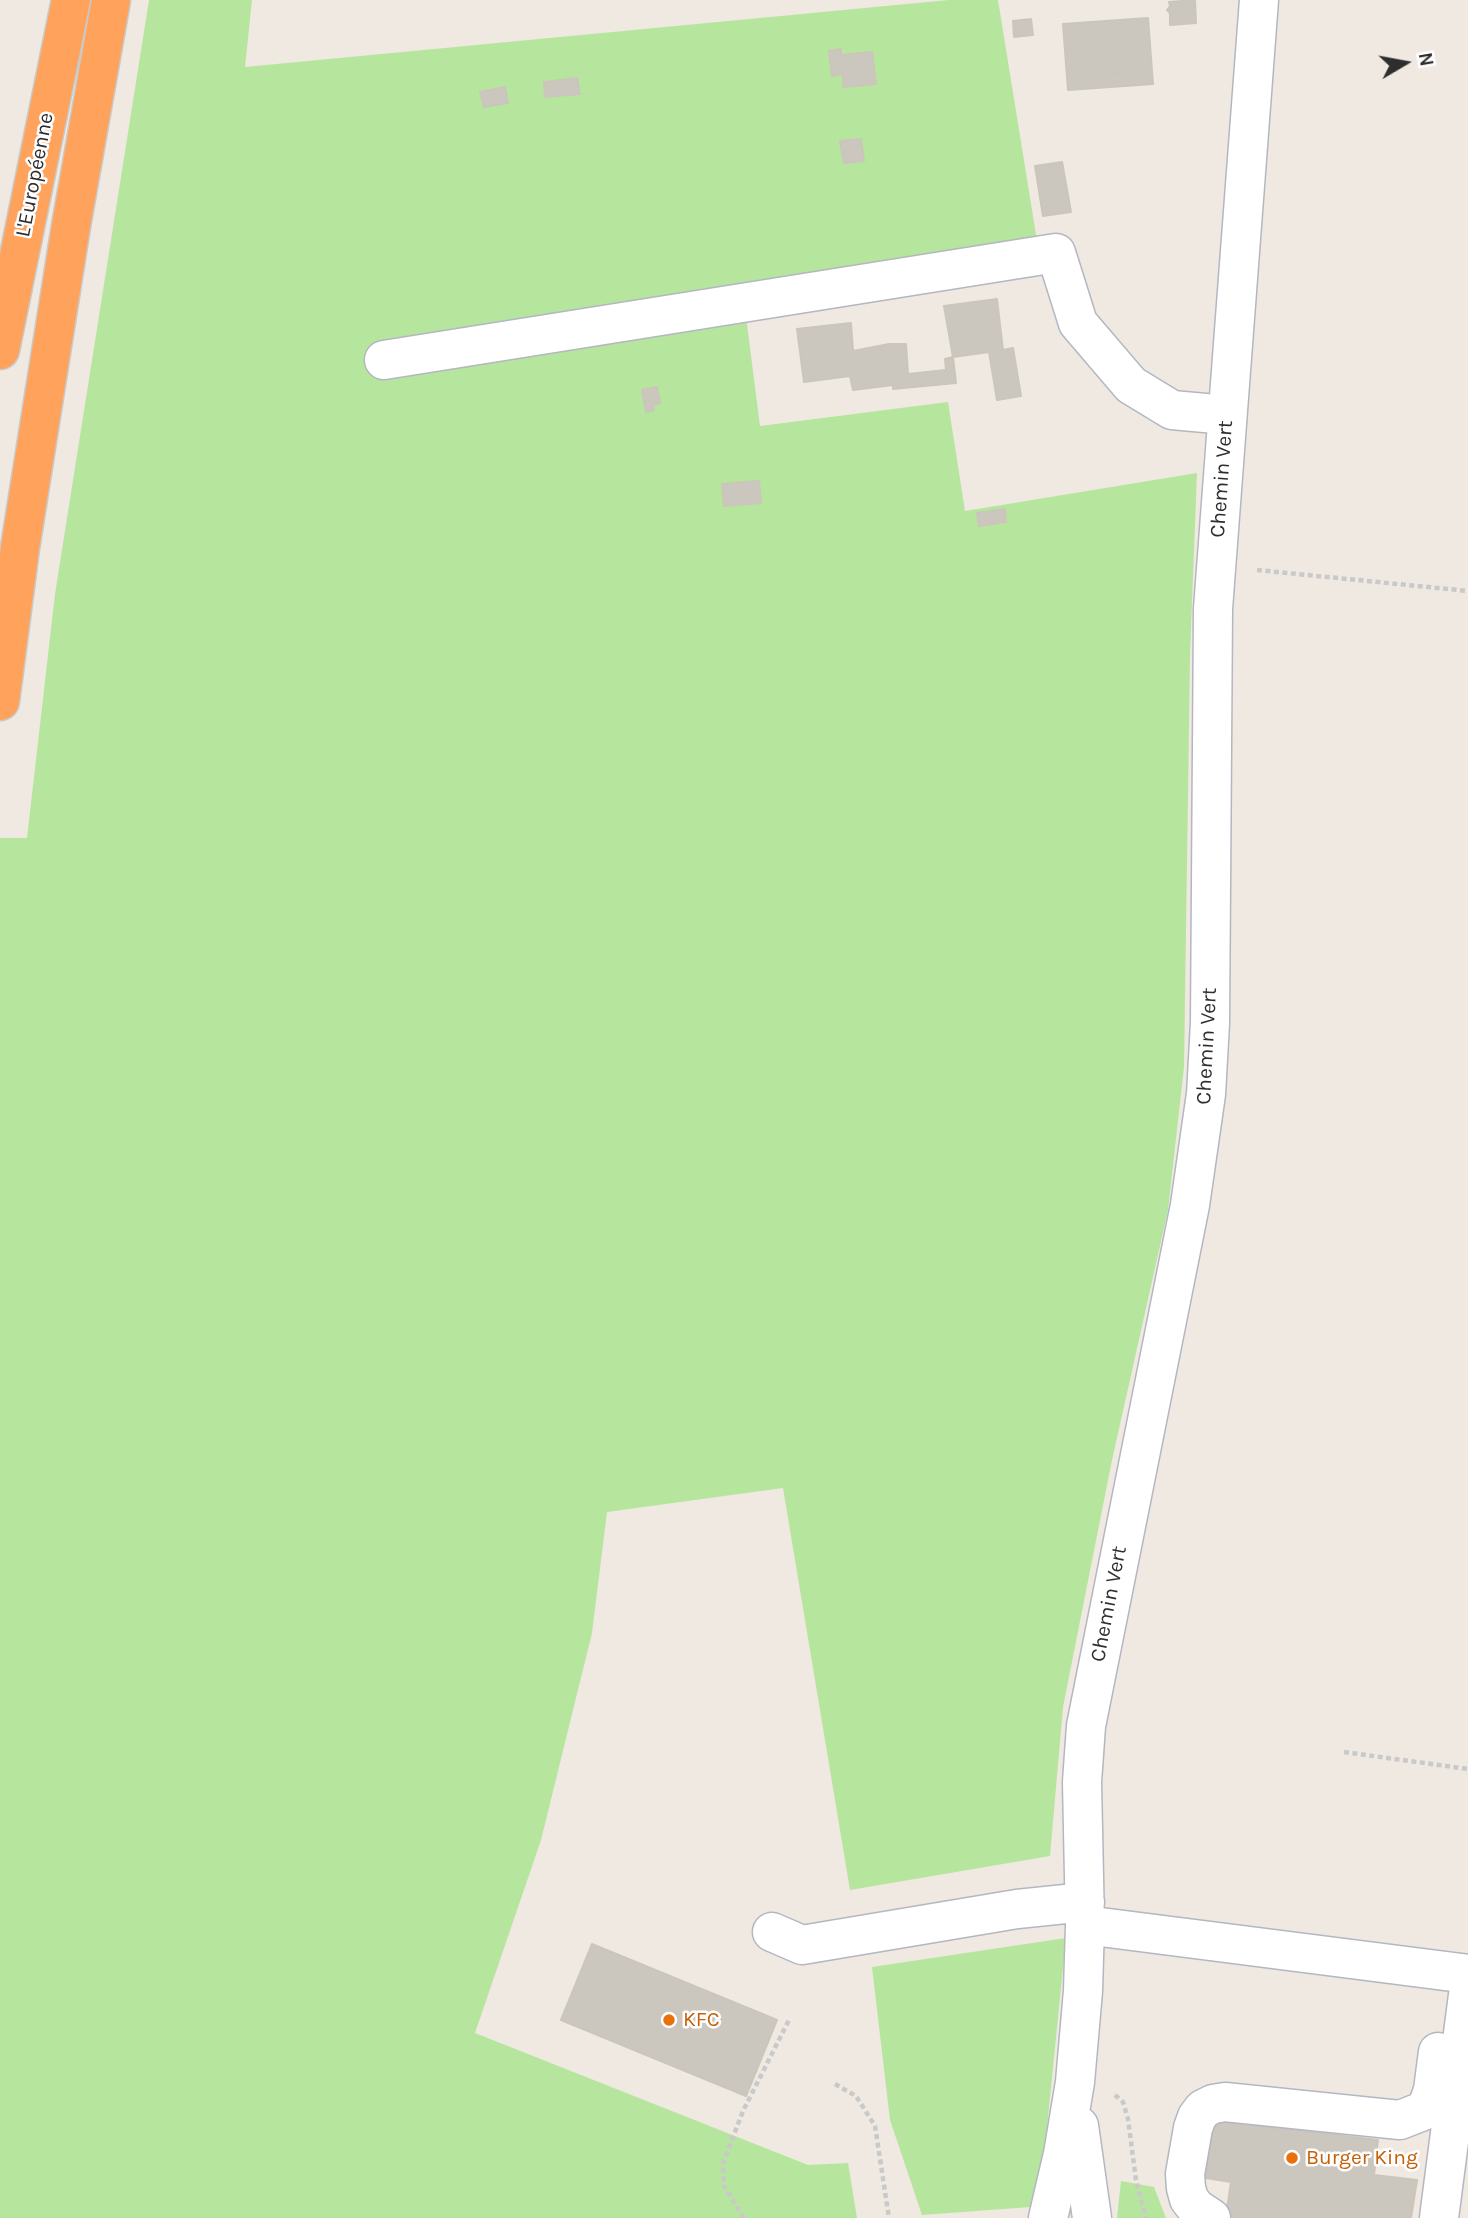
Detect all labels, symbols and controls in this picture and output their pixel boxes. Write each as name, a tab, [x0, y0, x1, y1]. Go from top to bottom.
north arrow	[1370, 28, 1440, 98]
text: N	[1414, 51, 1438, 68]
street label: L'Européenne	[11, 111, 59, 239]
street label: Chemin Vert	[1205, 420, 1239, 538]
street label: Chemin Vert	[1191, 987, 1223, 1105]
street label: Chemin Vert	[1085, 1544, 1133, 1664]
place label: KFC	[683, 2007, 720, 2033]
marker: KFC	[661, 2012, 677, 2028]
place label: Burger King	[1306, 2145, 1418, 2171]
marker: Burger King	[1284, 2150, 1300, 2166]

